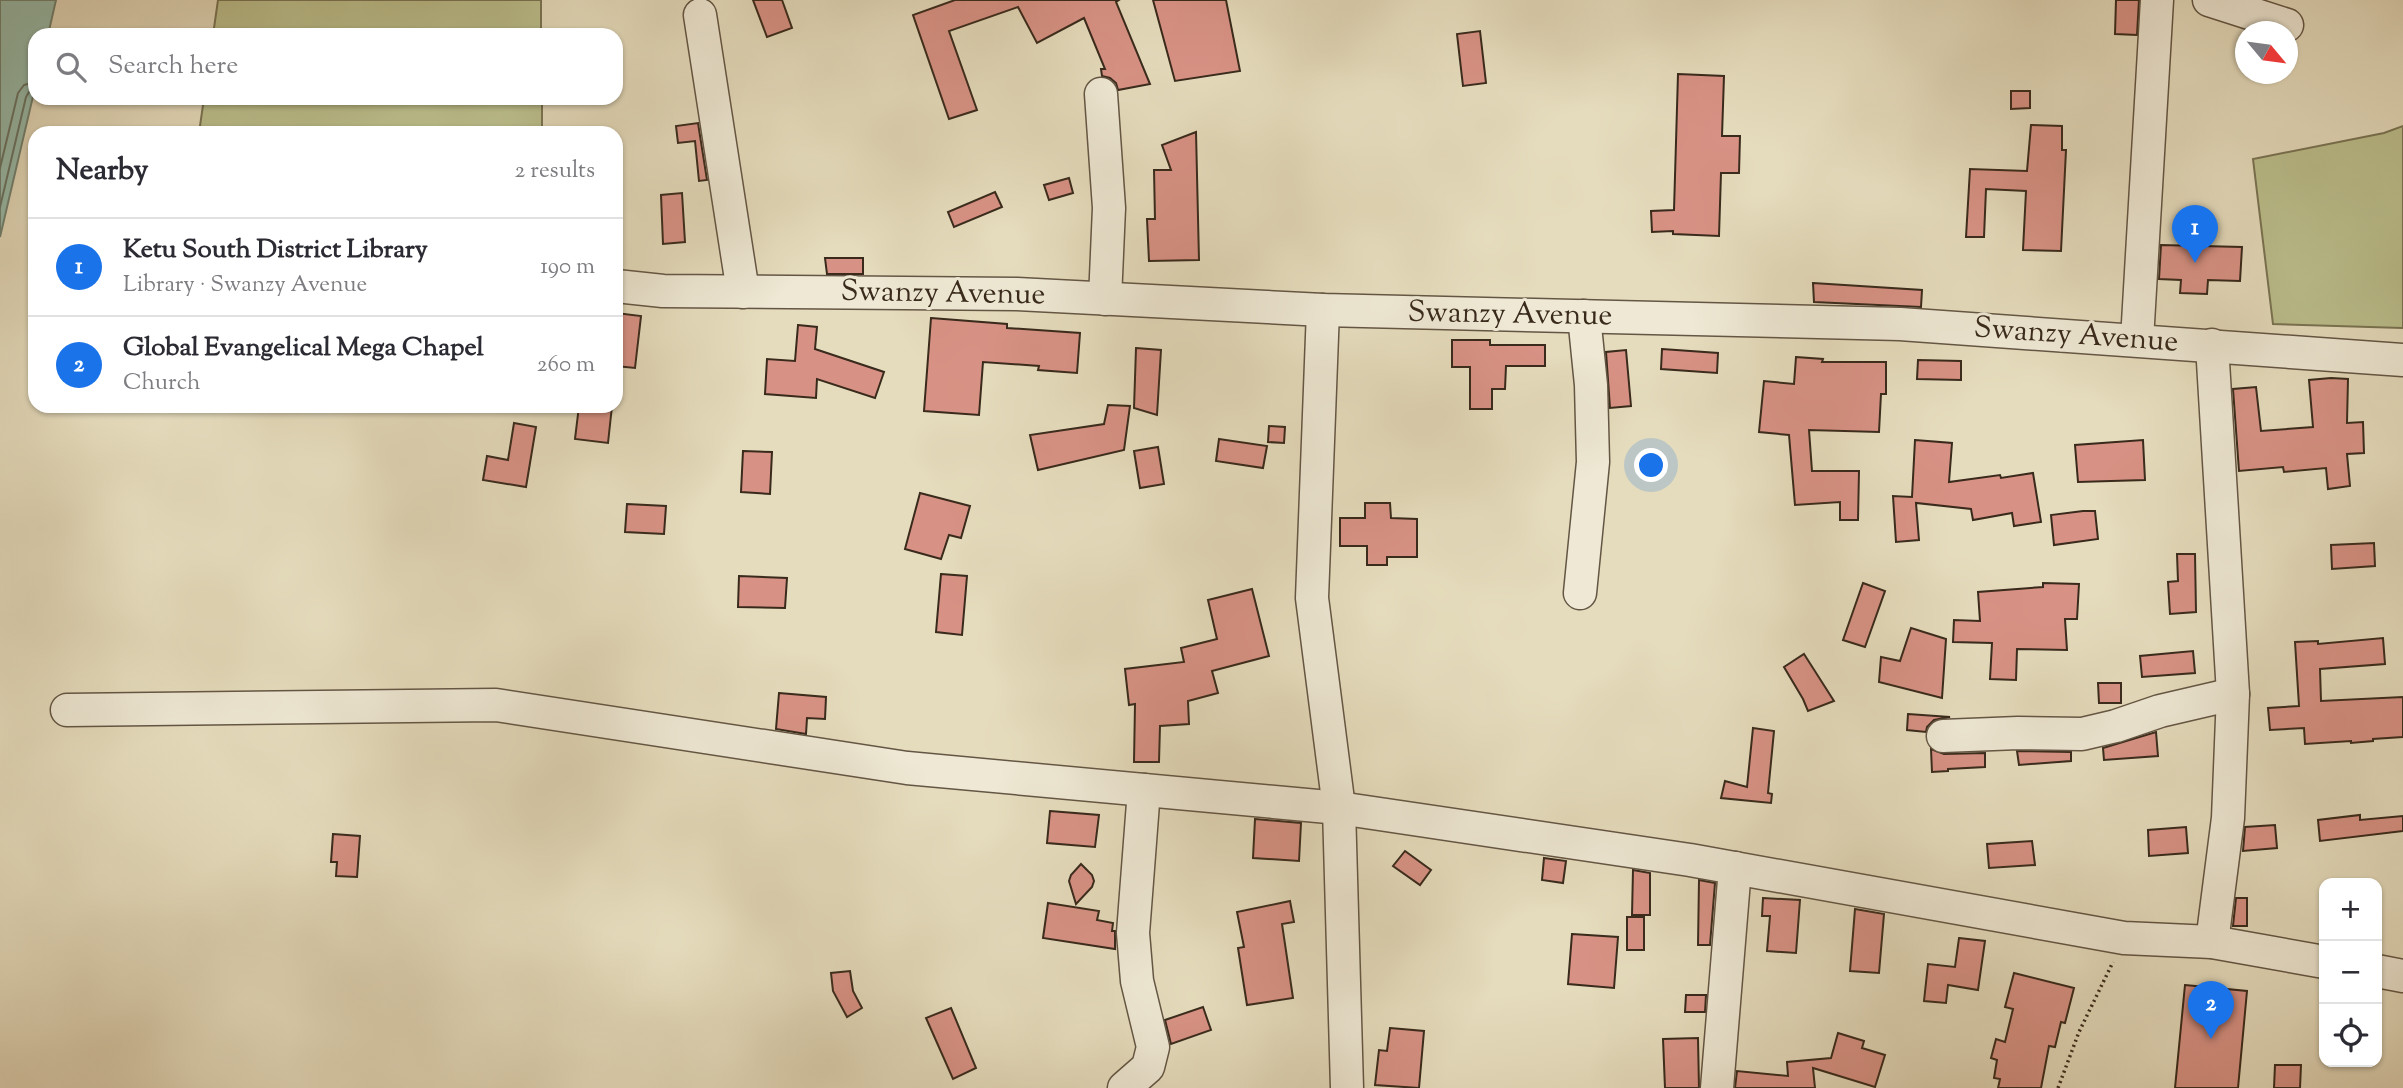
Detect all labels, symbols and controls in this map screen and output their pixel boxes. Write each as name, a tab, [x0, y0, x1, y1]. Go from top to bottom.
north arrow	[2235, 21, 2298, 84]
search box	[28, 28, 623, 105]
icon: search	[52, 48, 90, 86]
text: Search here	[108, 48, 238, 85]
text: Nearby	[56, 150, 148, 193]
text: 2 results	[515, 155, 595, 188]
pin: 1	[2172, 205, 2218, 263]
text: Ketu South District Library	[123, 232, 428, 269]
text: 1	[75, 251, 83, 284]
text: 190 m	[540, 251, 595, 284]
text: Library · Swanzy Avenue	[123, 269, 367, 302]
street label: Swanzy Avenue	[840, 271, 1046, 317]
street label: Swanzy Avenue	[1407, 292, 1613, 338]
street label: Swanzy Avenue	[1972, 307, 2180, 365]
text: Global Evangelical Mega Chapel	[123, 330, 484, 367]
text: 2	[74, 349, 84, 382]
text: 260 m	[537, 349, 595, 382]
text: Church	[123, 367, 201, 400]
your location	[1634, 448, 1668, 482]
map controls	[2319, 878, 2382, 1067]
button: +	[2319, 878, 2382, 941]
button: −	[2319, 941, 2382, 1004]
pin: 2	[2188, 981, 2234, 1039]
button: locate	[2319, 1004, 2382, 1067]

